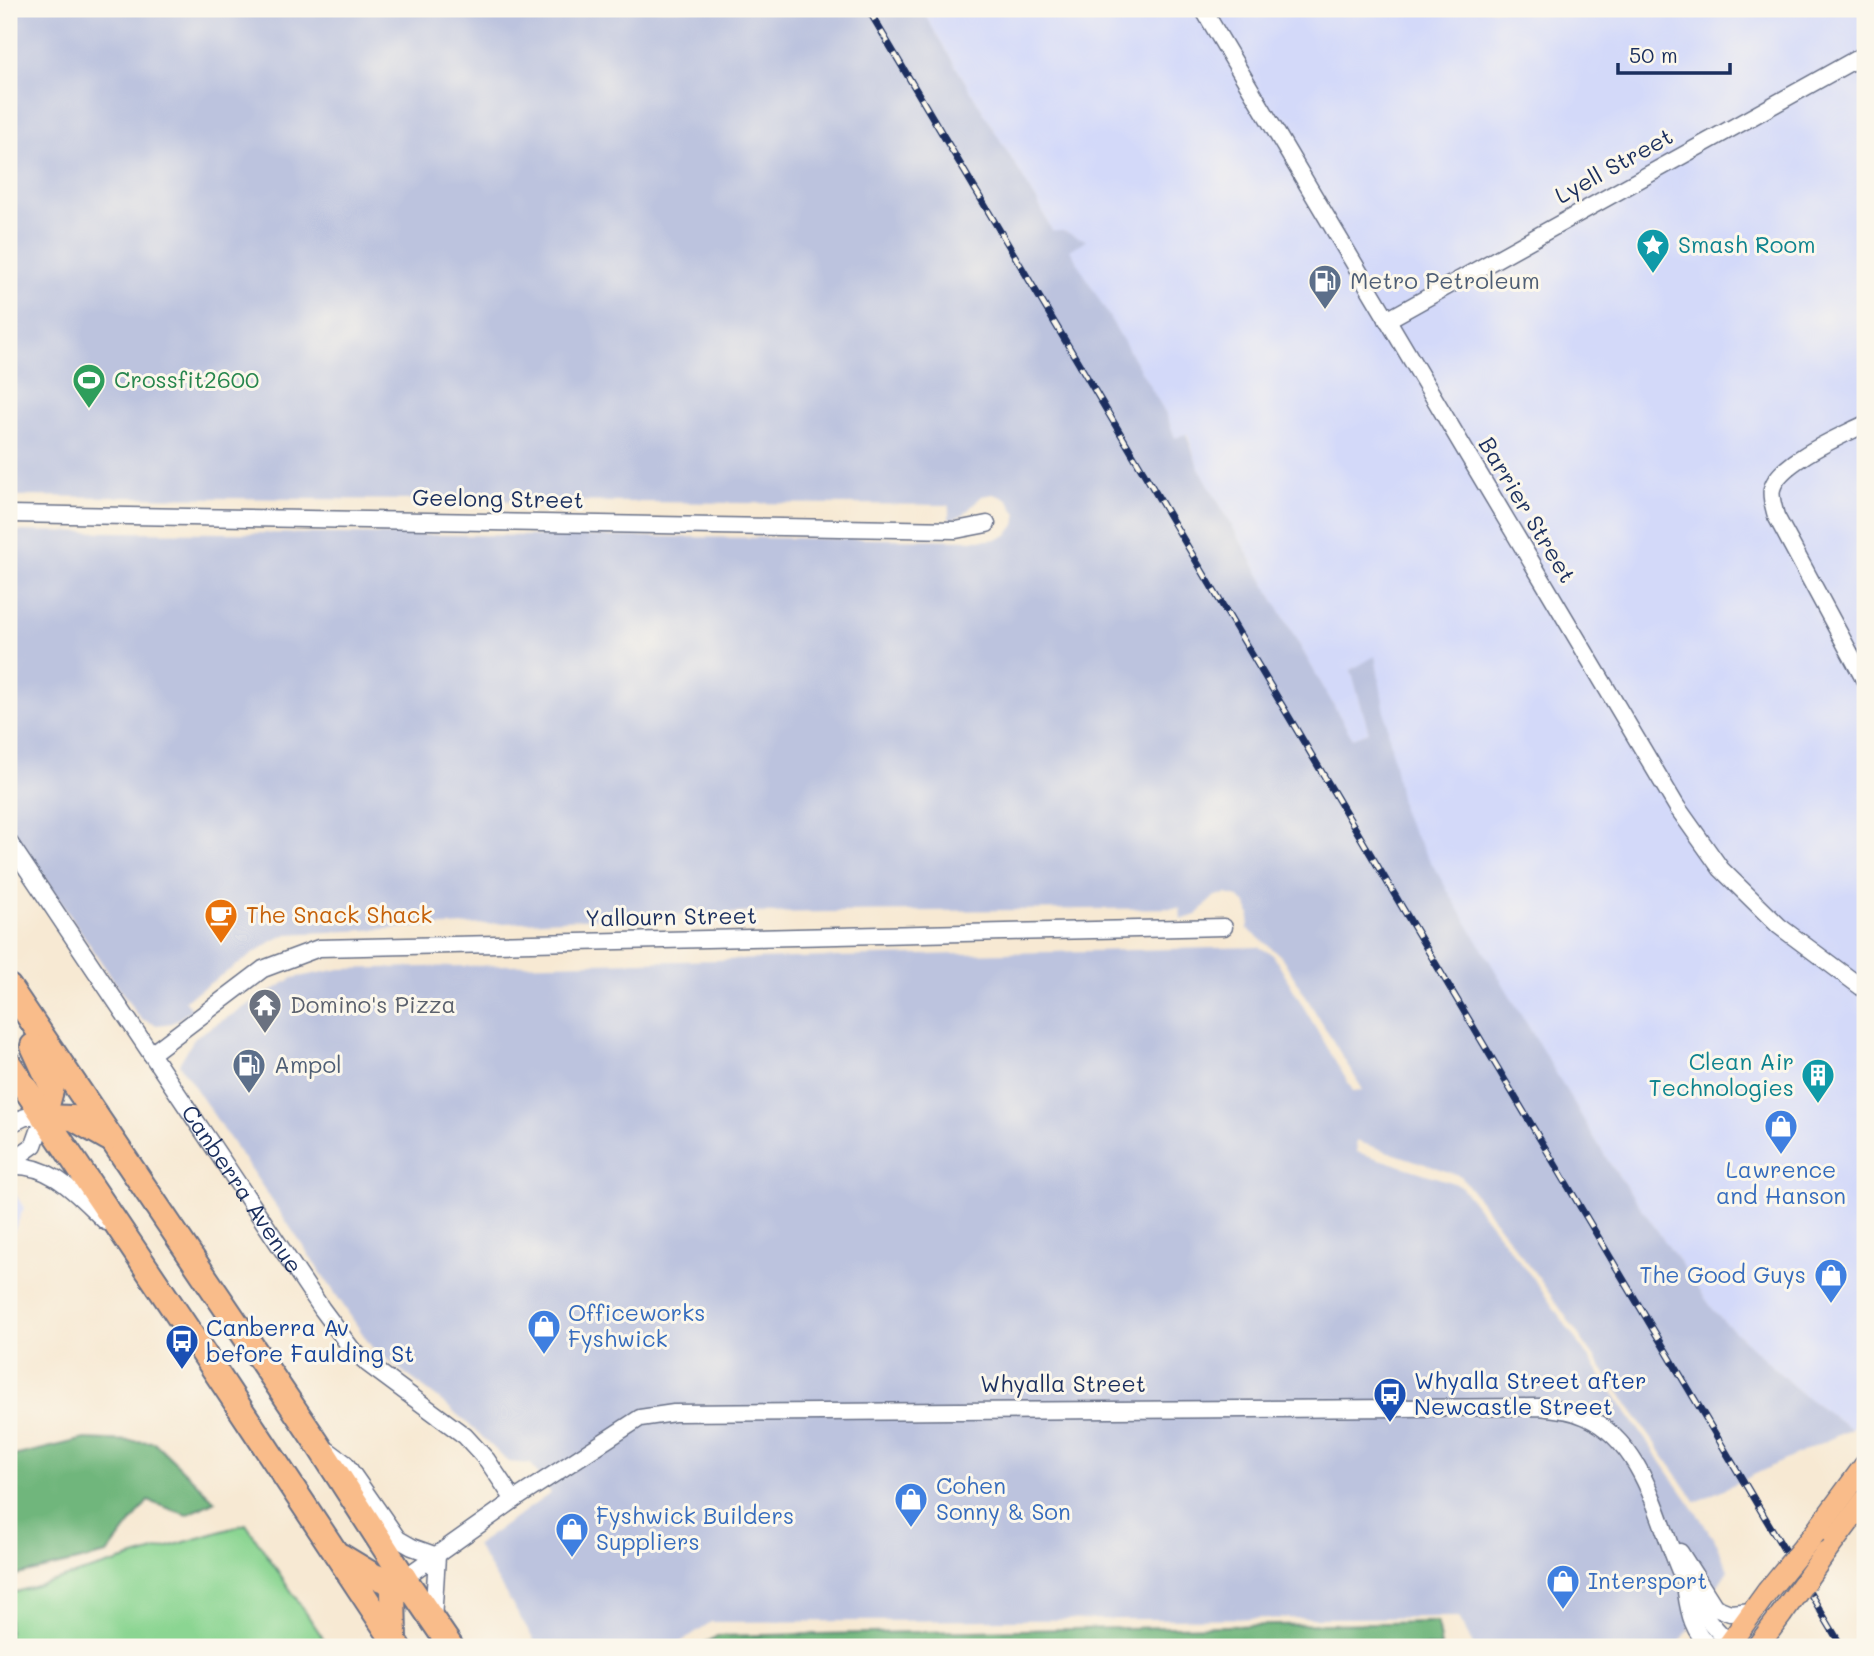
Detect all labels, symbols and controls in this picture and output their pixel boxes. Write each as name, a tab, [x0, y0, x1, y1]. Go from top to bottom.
scale bar	[1618, 32, 1730, 76]
text: 50 m	[1629, 41, 1678, 68]
street label: Lyell Street	[1549, 120, 1678, 210]
place icon: Smash Room	[1634, 226, 1672, 275]
place label: Smash Room	[1678, 229, 1815, 259]
fuel station icon: Metro Petroleum	[1306, 262, 1344, 311]
place label: Metro Petroleum	[1350, 265, 1540, 295]
sports icon: Crossfit2600	[70, 361, 108, 410]
place label: Crossfit2600	[114, 364, 259, 394]
street label: Barrier Street	[1472, 431, 1583, 588]
street label: Geelong Street	[412, 482, 584, 514]
cafe icon: The Snack Shack	[202, 896, 240, 945]
place label: The Snack Shack	[246, 899, 432, 929]
street label: Yallourn Street	[585, 900, 757, 932]
temple icon: Domino's Pizza	[246, 986, 284, 1035]
place label: Domino's Pizza	[290, 989, 456, 1019]
fuel station icon: Ampol	[230, 1046, 268, 1095]
place label: Clean Air Technologies	[1649, 1046, 1794, 1102]
place label: Ampol	[274, 1049, 342, 1079]
building icon: Clean Air Technologies	[1799, 1056, 1837, 1105]
street label: Canberra Avenue	[175, 1099, 310, 1279]
shop icon: Lawrence and Hanson	[1762, 1107, 1800, 1156]
place label: Lawrence and Hanson	[1716, 1154, 1846, 1210]
shop icon: The Good Guys	[1812, 1256, 1850, 1305]
place label: The Good Guys	[1640, 1259, 1806, 1289]
place label: Officeworks Fyshwick	[568, 1297, 705, 1353]
shop icon: Officeworks Fyshwick	[525, 1307, 563, 1356]
place label: Canberra Av before Faulding St	[206, 1312, 414, 1368]
bus stop icon: Canberra Av before Faulding St	[163, 1322, 201, 1371]
place label: Whyalla Street after Newcastle Street	[1414, 1365, 1646, 1421]
street label: Whyalla Street	[980, 1368, 1146, 1398]
bus stop icon: Whyalla Street after Newcastle Street	[1371, 1375, 1409, 1424]
place label: Cohen Sonny & Son	[936, 1470, 1071, 1526]
shop icon: Cohen Sonny & Son	[892, 1480, 930, 1529]
place label: Fyshwick Builders Suppliers	[596, 1500, 794, 1556]
shop icon: Fyshwick Builders Suppliers	[553, 1510, 591, 1559]
shop icon: Intersport	[1544, 1562, 1582, 1611]
place label: Intersport	[1588, 1565, 1707, 1595]

